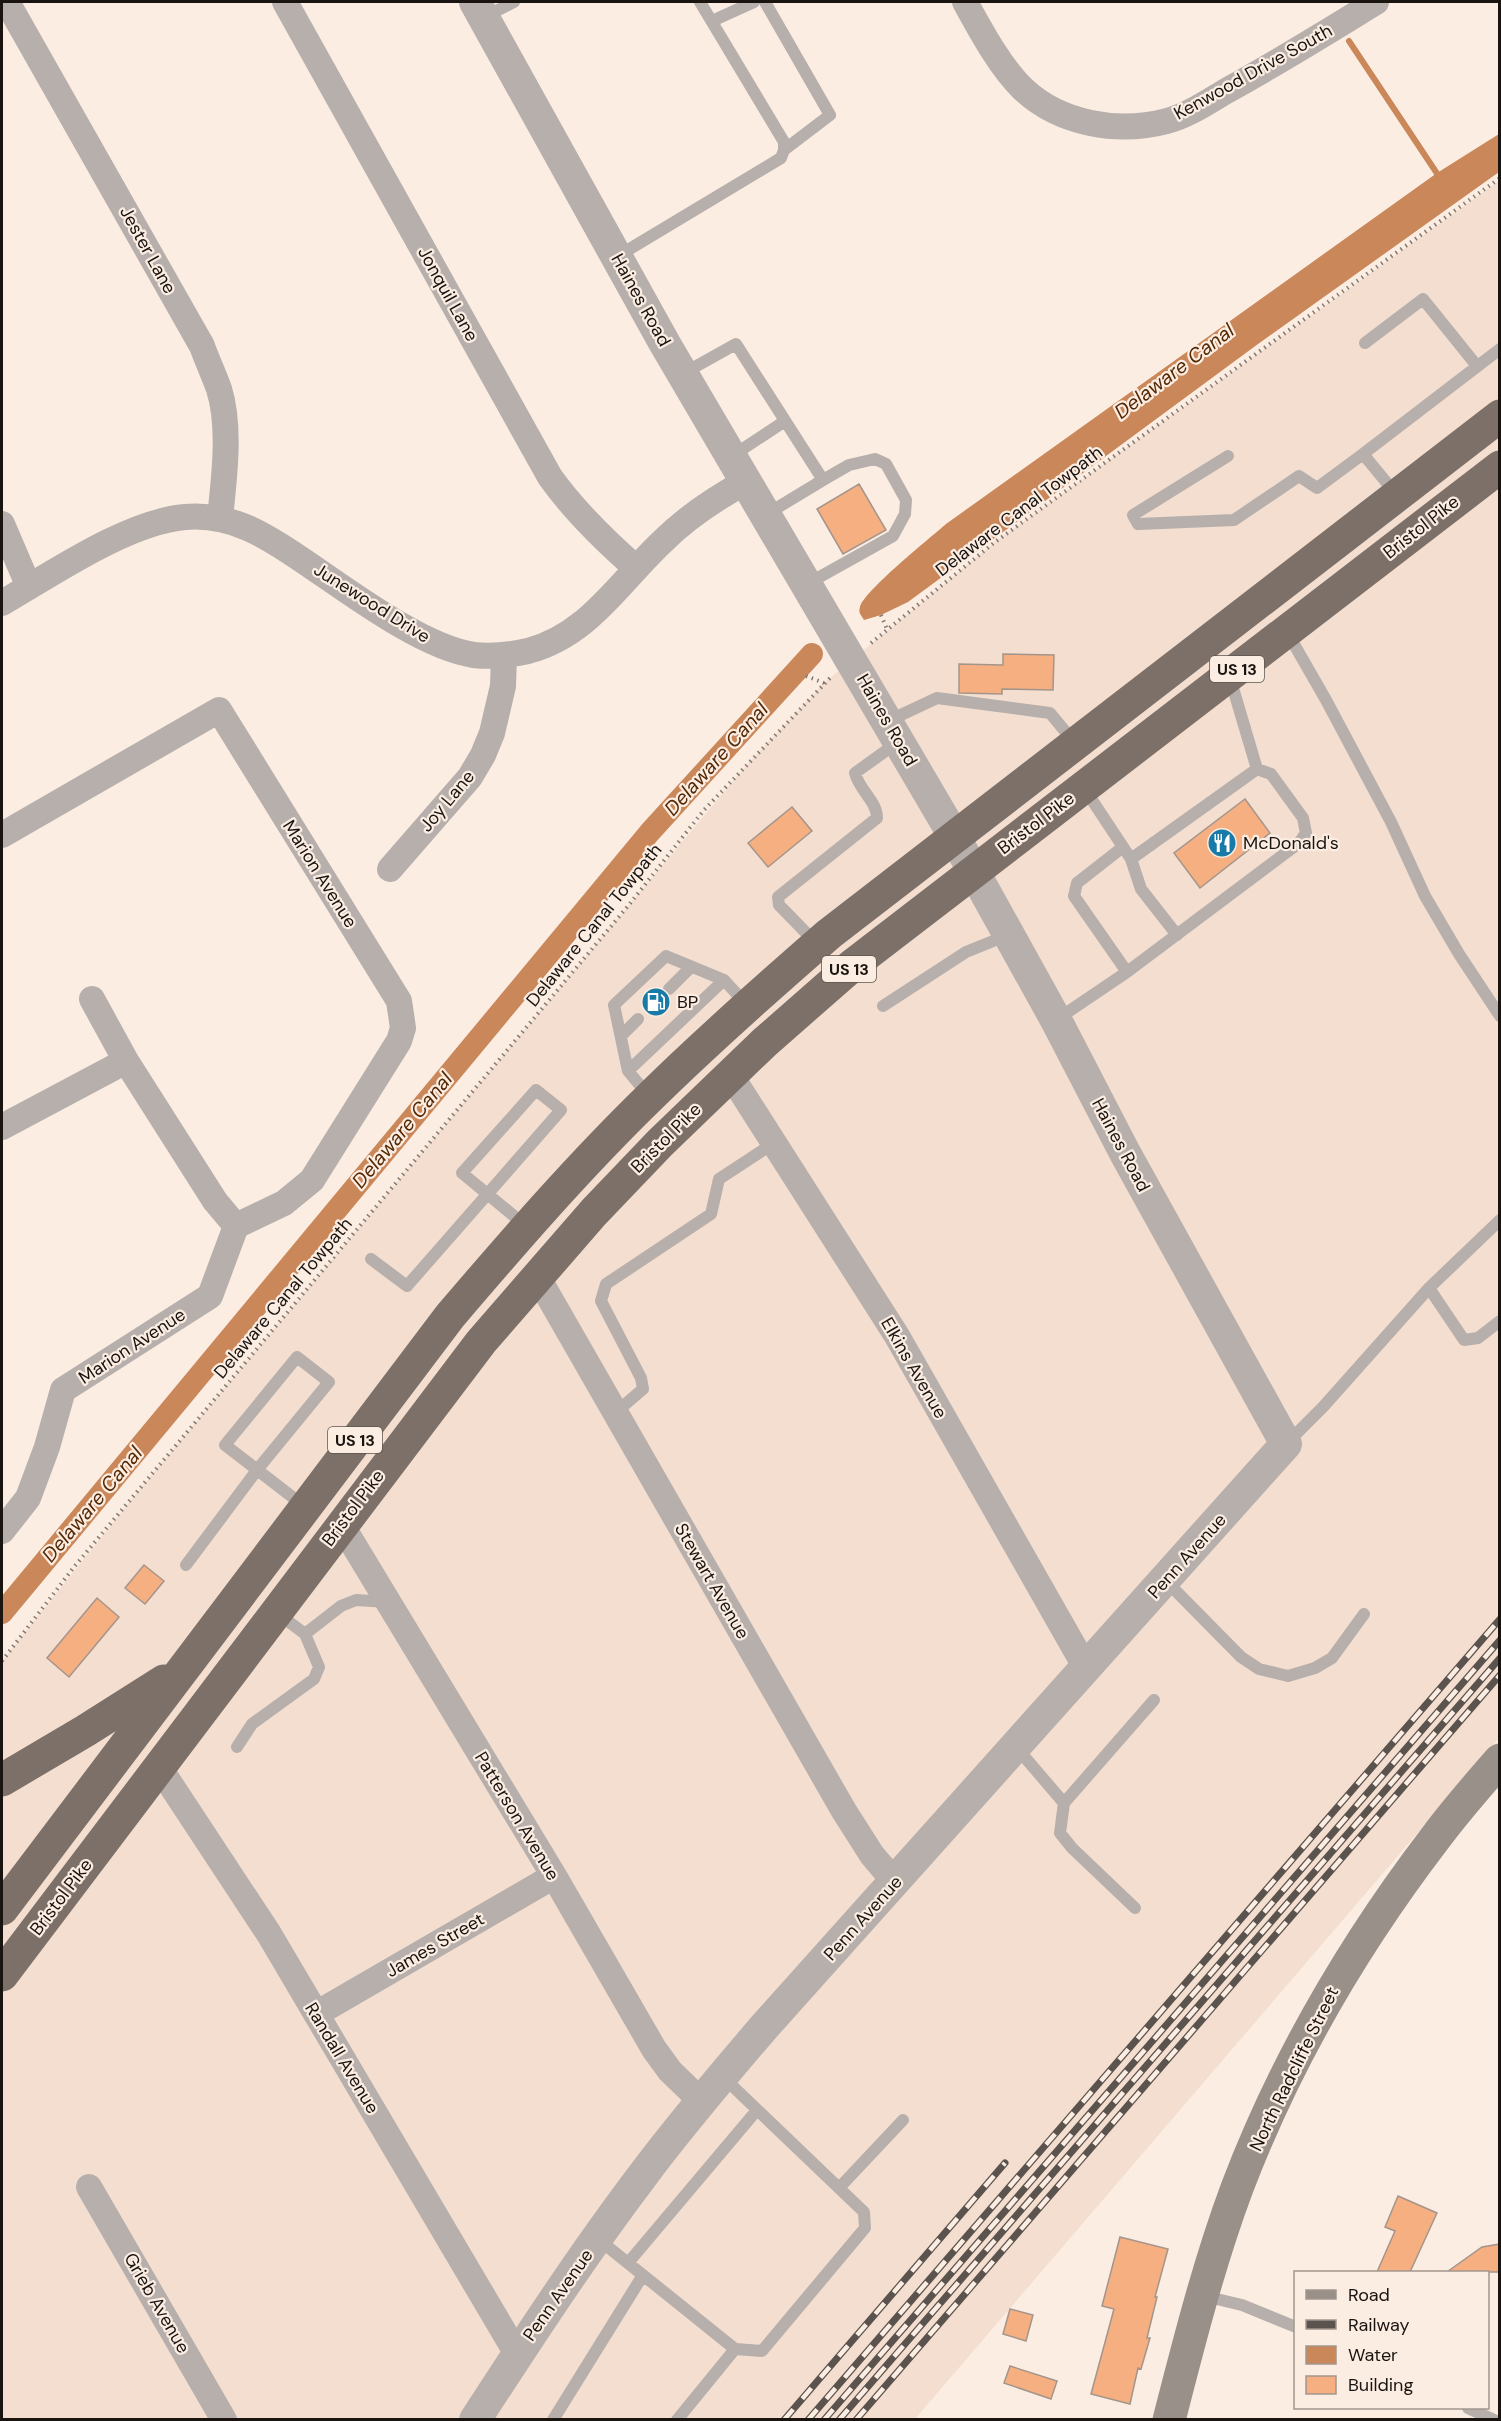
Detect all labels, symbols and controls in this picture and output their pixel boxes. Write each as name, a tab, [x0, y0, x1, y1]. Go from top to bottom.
street label: Kenwood Drive South	[1170, 18, 1336, 126]
street label: Jester Lane	[114, 202, 182, 298]
street label: Jonquil Lane	[412, 242, 484, 346]
street label: Haines Road	[606, 249, 676, 351]
water label: Delaware Canal	[1109, 317, 1240, 425]
street label: Delaware Canal Towpath	[931, 440, 1107, 582]
street label: Bristol Pike	[1378, 490, 1464, 564]
street label: Junewood Drive	[309, 558, 435, 648]
road number: US 13	[1210, 656, 1264, 682]
street label: Haines Road	[851, 670, 923, 770]
water label: Delaware Canal	[658, 697, 774, 821]
street label: Joy Lane	[414, 765, 480, 837]
street label: Bristol Pike	[993, 786, 1079, 860]
street label: Marion Avenue	[277, 816, 363, 932]
restaurant icon: McDonald's	[1206, 827, 1238, 859]
place label: McDonald's	[1243, 831, 1339, 855]
street label: Delaware Canal Towpath	[521, 839, 667, 1011]
road number: US 13	[822, 956, 876, 982]
fuel station icon: BP	[640, 986, 672, 1018]
place label: BP	[677, 990, 698, 1014]
water label: Delaware Canal	[346, 1066, 458, 1193]
street label: Haines Road	[1086, 1094, 1156, 1196]
street label: Bristol Pike	[626, 1098, 706, 1178]
street label: Delaware Canal Towpath	[209, 1212, 357, 1384]
street label: Marion Avenue	[74, 1302, 190, 1390]
street label: Elkins Avenue	[875, 1313, 953, 1423]
road number: US 13	[328, 1427, 382, 1453]
water label: Delaware Canal	[36, 1440, 148, 1567]
street label: Bristol Pike	[316, 1465, 390, 1551]
street label: Penn Avenue	[1142, 1508, 1232, 1604]
street label: Stewart Avenue	[669, 1519, 755, 1643]
street label: Patterson Avenue	[469, 1747, 565, 1885]
street label: Bristol Pike	[24, 1854, 98, 1940]
street label: Penn Avenue	[818, 1870, 908, 1966]
street label: James Street	[381, 1907, 489, 1983]
street label: North Radcliffe Street	[1244, 1983, 1344, 2155]
street label: Randall Avenue	[299, 1998, 385, 2118]
street label: Penn Avenue	[518, 2244, 598, 2346]
street label: Grieb Avenue	[119, 2248, 195, 2358]
legend	[1294, 2271, 1489, 2409]
text: Road	[1348, 2283, 1390, 2307]
text: Railway	[1348, 2313, 1410, 2337]
text: Water	[1348, 2343, 1398, 2367]
text: Building	[1348, 2373, 1413, 2397]

